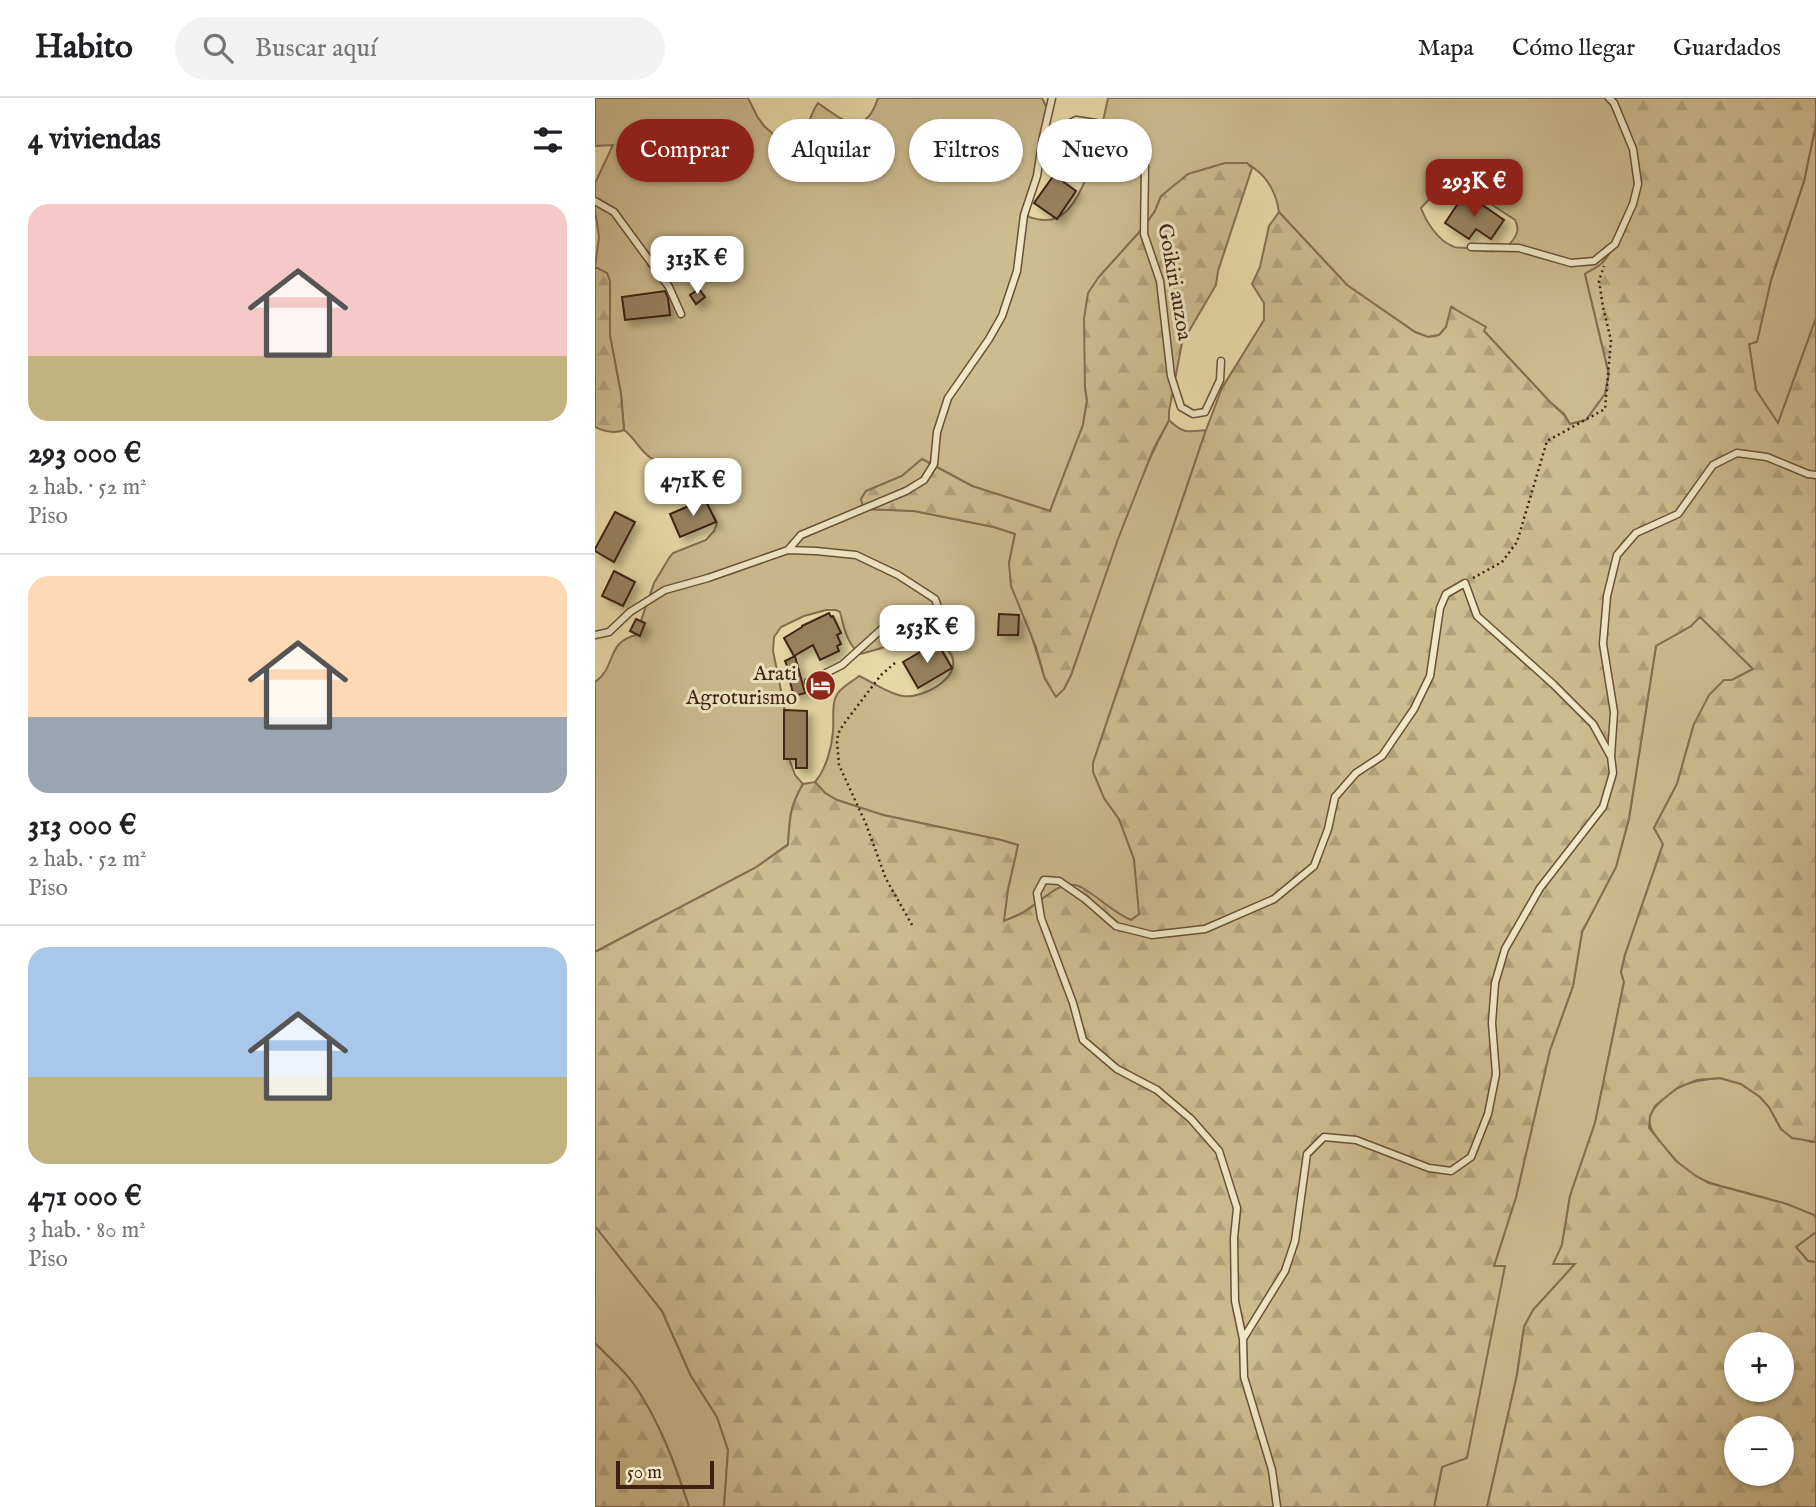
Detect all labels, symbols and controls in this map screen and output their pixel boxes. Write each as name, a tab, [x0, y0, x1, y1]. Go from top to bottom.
search box	[175, 17, 665, 80]
text: Habito	[35, 27, 133, 69]
icon: search	[199, 29, 237, 67]
text: Buscar aquí	[255, 32, 377, 65]
text: Mapa	[1418, 33, 1474, 64]
text: Cómo llegar	[1512, 33, 1635, 64]
text: Guardados	[1673, 33, 1781, 64]
chip: Comprar	[616, 119, 754, 182]
chip: Alquilar	[768, 119, 895, 182]
chip: Filtros	[909, 119, 1023, 182]
chip: Nuevo	[1037, 119, 1152, 182]
text: 4 viviendas	[28, 121, 161, 159]
icon: filters	[529, 121, 567, 159]
pin: 293K €	[1417, 159, 1531, 219]
text: 293K €	[1442, 167, 1506, 196]
street label: Goikiri auzoa	[1150, 221, 1198, 344]
pin: 313K €	[640, 236, 754, 296]
text: 313K €	[667, 244, 727, 273]
icon: home	[235, 250, 361, 376]
text: 293 000 €	[28, 435, 141, 473]
pin: 471K €	[636, 458, 750, 518]
text: 471K €	[660, 466, 726, 495]
text: 2 hab. · 52 m²	[28, 473, 147, 502]
text: Piso	[28, 502, 68, 531]
pin: 253K €	[870, 606, 984, 665]
text: 253K €	[896, 613, 958, 642]
icon: home	[235, 622, 361, 748]
place label: Arati Agroturismo	[685, 661, 797, 712]
hotel icon: Arati Agroturismo	[803, 669, 837, 703]
text: 313 000 €	[28, 807, 136, 845]
text: 2 hab. · 52 m²	[28, 845, 147, 874]
text: Piso	[28, 874, 68, 903]
icon: home	[235, 993, 361, 1119]
text: 471 000 €	[28, 1178, 142, 1216]
text: 3 hab. · 80 m²	[28, 1216, 146, 1245]
text: Piso	[28, 1245, 68, 1274]
map controls	[1724, 1332, 1794, 1486]
button: +	[1724, 1332, 1794, 1402]
button: −	[1724, 1416, 1794, 1486]
scale bar	[616, 1458, 714, 1490]
text: 50 m	[627, 1461, 662, 1485]

